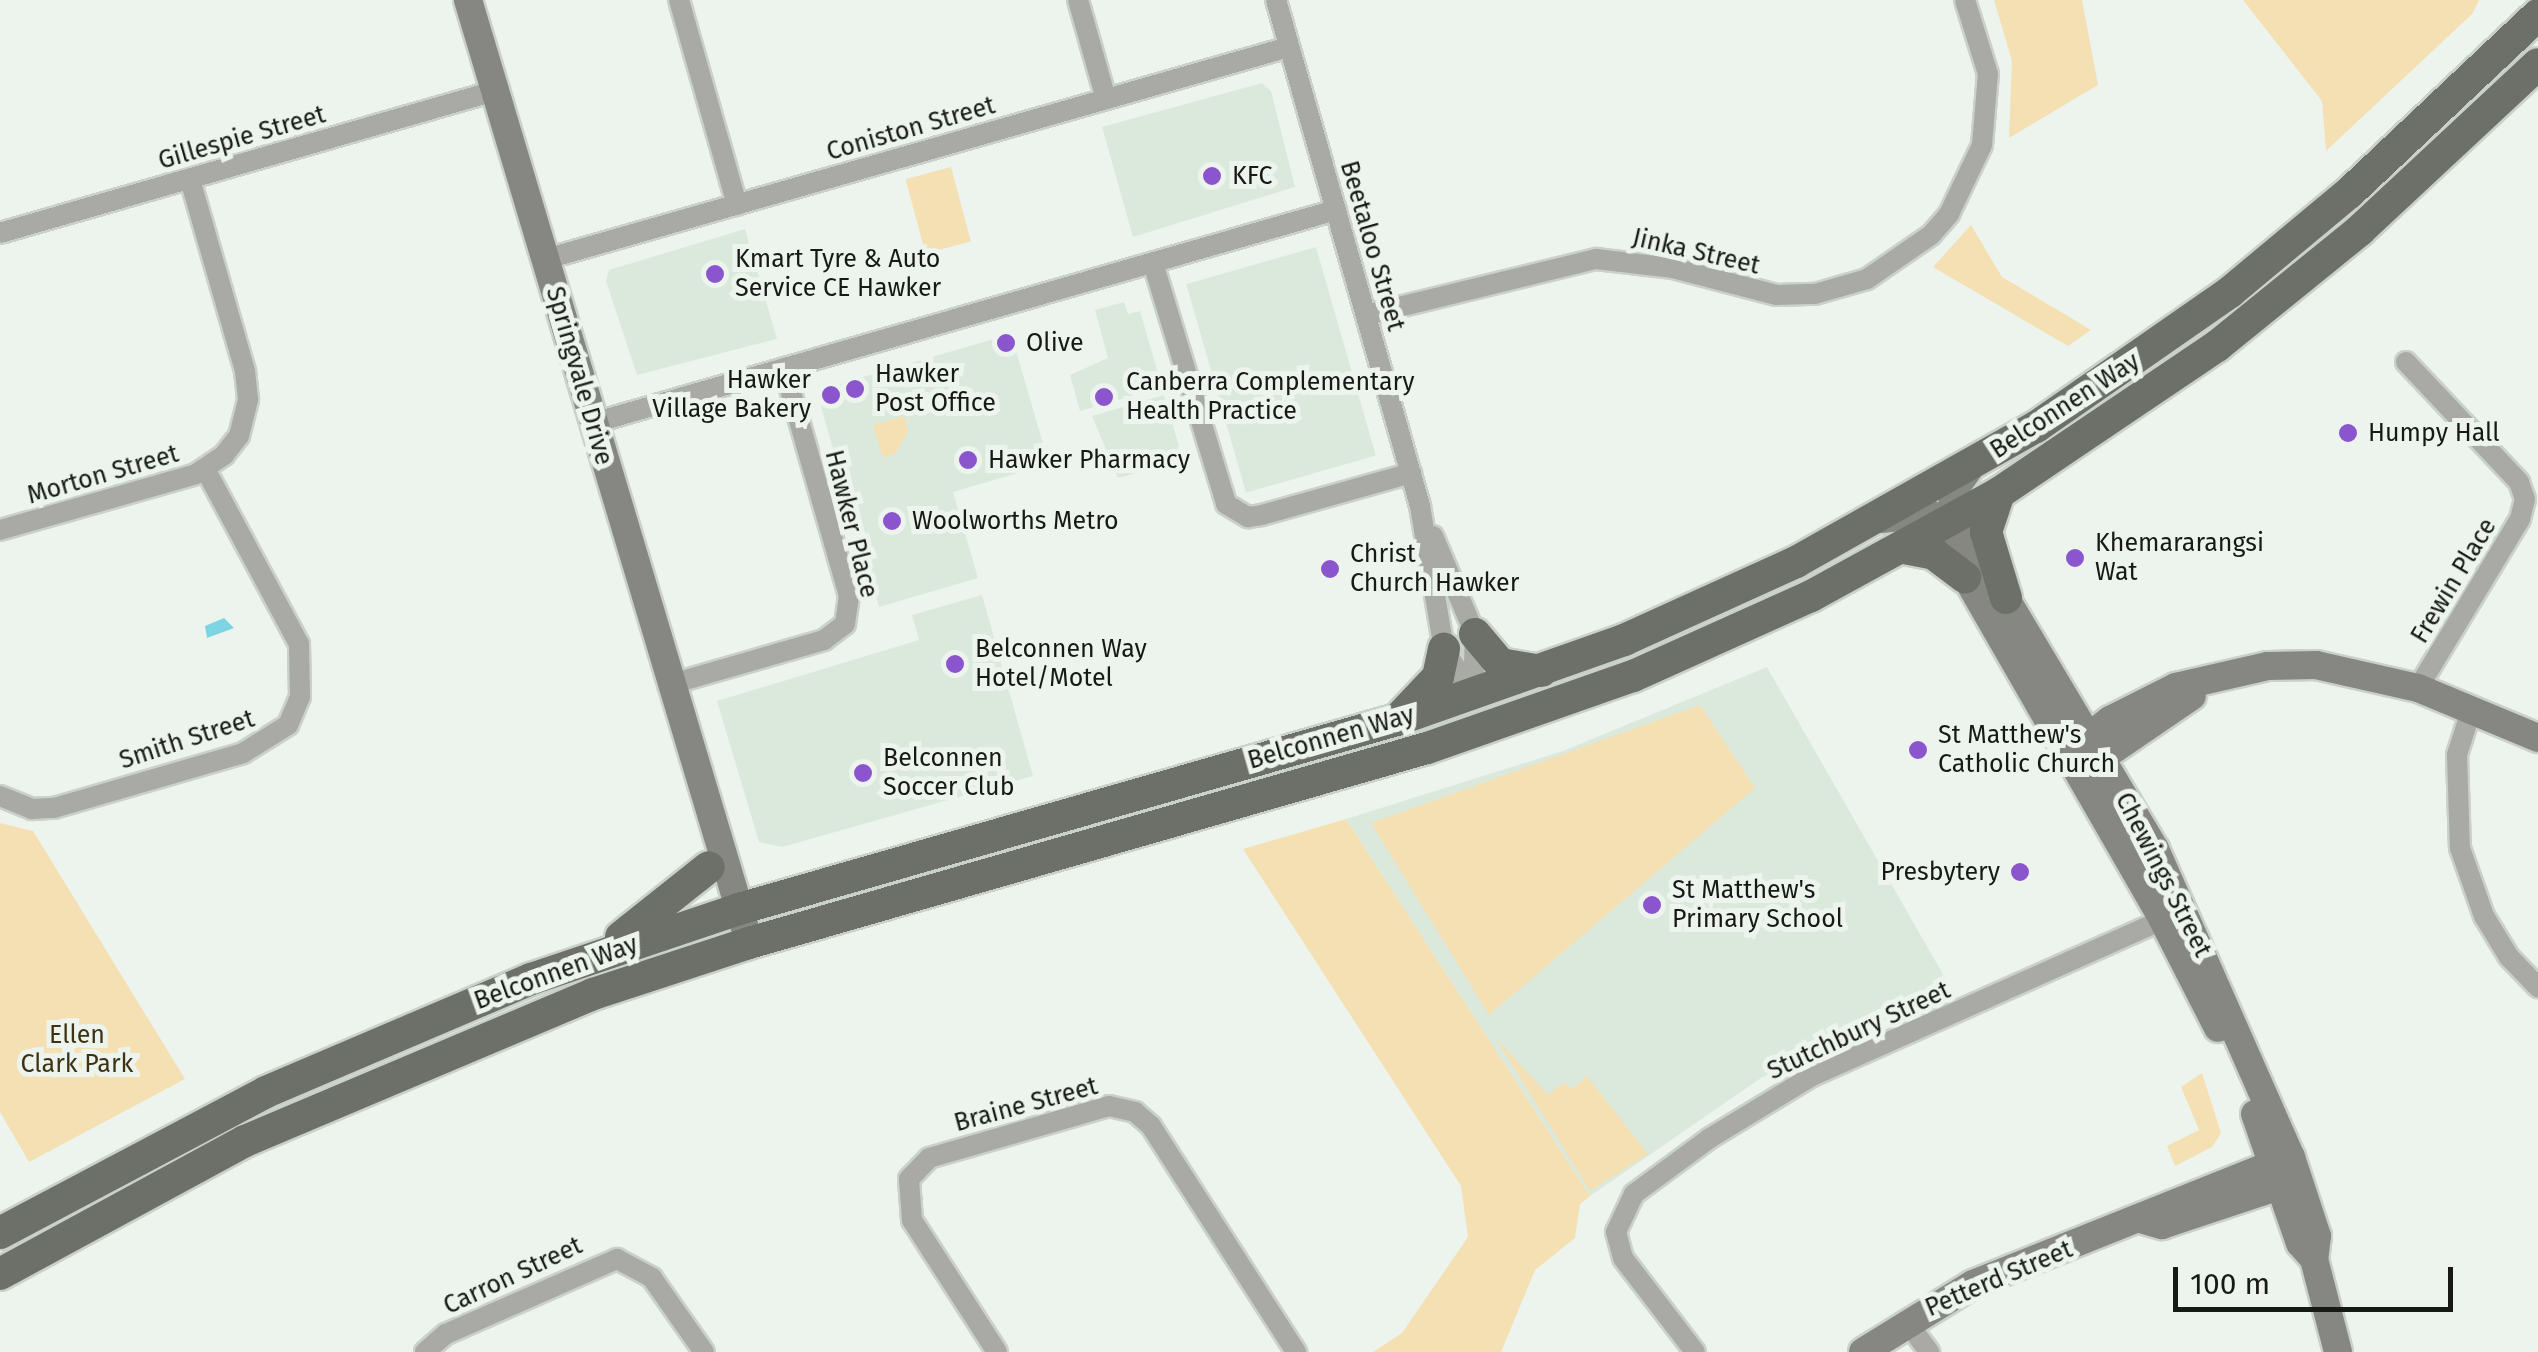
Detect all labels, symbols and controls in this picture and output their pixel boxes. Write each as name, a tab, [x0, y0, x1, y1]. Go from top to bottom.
street label: Coniston Street	[823, 91, 999, 167]
street label: Gillespie Street	[155, 100, 329, 176]
street label: Beetaloo Street	[1333, 158, 1411, 334]
place label: KFC	[1232, 161, 1273, 191]
marker: KFC	[1201, 165, 1223, 187]
street label: Jinka Street	[1629, 223, 1763, 281]
place label: Kmart Tyre & Auto Service CE Hawker	[735, 245, 941, 304]
marker: Kmart Tyre & Auto Service CE Hawker	[704, 263, 726, 285]
street label: Springvale Drive	[539, 283, 619, 469]
place label: Olive	[1026, 328, 1083, 358]
marker: Olive	[995, 332, 1017, 354]
street label: Belconnen Way	[1985, 347, 2145, 465]
place label: Hawker Post Office	[875, 360, 996, 419]
place label: Hawker Village Bakery	[652, 366, 811, 425]
place label: Canberra Complementary Health Practice	[1126, 368, 1414, 427]
marker: Hawker Post Office	[844, 378, 866, 400]
marker: Hawker Village Bakery	[820, 384, 842, 406]
marker: Canberra Complementary Health Practice	[1091, 384, 1117, 410]
place label: Humpy Hall	[2368, 418, 2500, 448]
marker: Humpy Hall	[2337, 422, 2359, 444]
street label: Morton Street	[24, 439, 182, 511]
place label: Hawker Pharmacy	[988, 445, 1190, 475]
street label: Hawker Place	[818, 447, 884, 601]
marker: Hawker Pharmacy	[957, 449, 979, 471]
place label: Woolworths Metro	[912, 506, 1119, 536]
marker: Woolworths Metro	[881, 510, 903, 532]
street label: Frewin Place	[2405, 513, 2503, 649]
place label: Khemararangsi Wat	[2095, 529, 2264, 588]
place label: Christ Church Hawker	[1350, 540, 1519, 599]
marker: Khemararangsi Wat	[2064, 547, 2086, 569]
marker: Christ Church Hawker	[1319, 558, 1341, 580]
place label: Belconnen Way Hotel/Motel	[975, 635, 1147, 694]
marker: Belconnen Way Hotel/Motel	[944, 653, 966, 675]
street label: Belconnen Way	[1244, 700, 1418, 776]
street label: Smith Street	[116, 704, 258, 776]
place label: St Matthew's Catholic Church	[1938, 721, 2115, 780]
marker: St Matthew's Catholic Church	[1907, 739, 1929, 761]
place label: Belconnen Soccer Club	[883, 744, 1014, 803]
marker: Belconnen Soccer Club	[852, 762, 874, 784]
street label: Chewings Street	[2109, 788, 2217, 962]
place label: Presbytery	[1881, 857, 2000, 887]
marker: Presbytery	[2009, 861, 2031, 883]
place label: St Matthew's Primary School	[1672, 876, 1843, 935]
marker: St Matthew's Primary School	[1641, 894, 1663, 916]
street label: Belconnen Way	[470, 930, 642, 1016]
street label: Stutchbury Street	[1763, 976, 1955, 1086]
park label: Ellen Clark Park	[21, 1021, 133, 1080]
street label: Braine Street	[951, 1071, 1101, 1139]
street label: Carron Street	[439, 1231, 587, 1321]
street label: Petterd Street	[1921, 1235, 2077, 1323]
scale bar	[2178, 1247, 2458, 1309]
text: 100 m	[2190, 1266, 2270, 1302]

